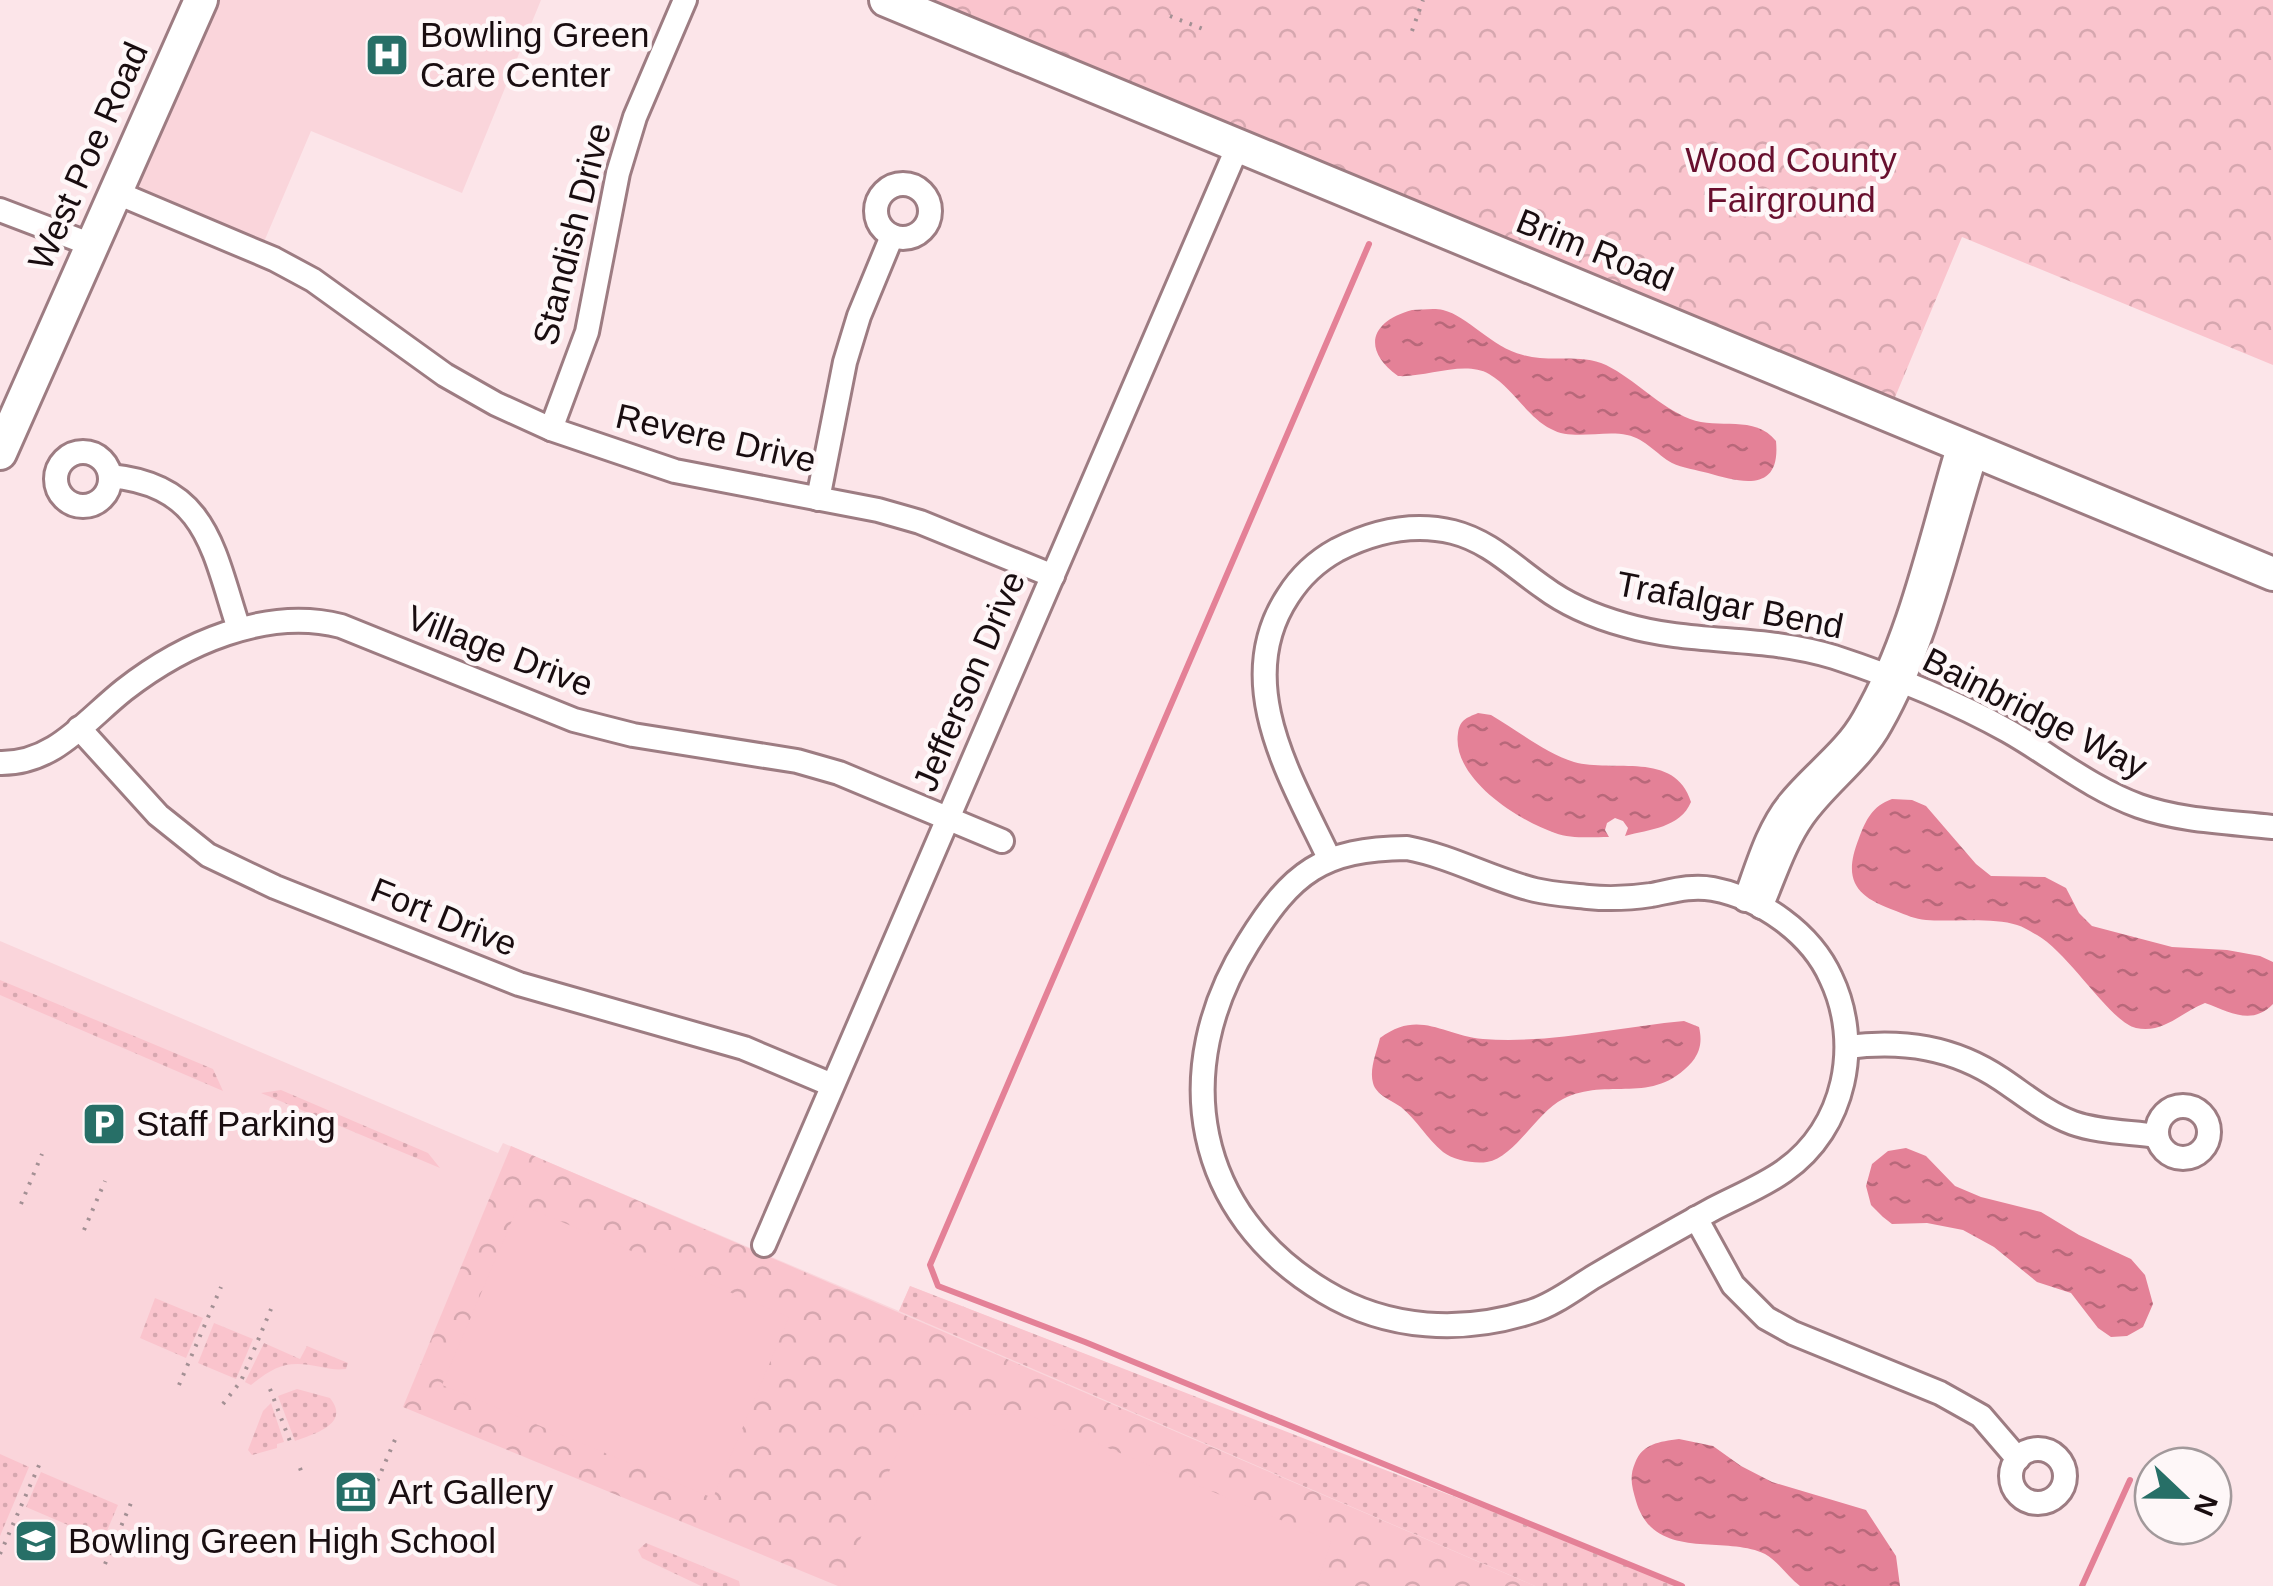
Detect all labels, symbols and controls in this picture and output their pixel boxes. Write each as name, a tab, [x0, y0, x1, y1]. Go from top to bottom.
place label: Bowling Green Care Center	[420, 15, 650, 94]
hospital icon: Bowling Green Care Center	[364, 32, 410, 78]
street label: West Poe Road	[20, 36, 155, 275]
street label: Standish Drive	[525, 119, 618, 349]
park label: Wood County Fairground	[1685, 140, 1897, 219]
street label: Brim Road	[1511, 200, 1679, 299]
street label: Revere Drive	[612, 396, 820, 479]
street label: Trafalgar Bend	[1613, 563, 1847, 646]
street label: Jefferson Drive	[905, 565, 1032, 796]
street label: Village Drive	[402, 597, 599, 704]
street label: Bainbridge Way	[1917, 639, 2154, 786]
street label: Fort Drive	[366, 870, 523, 963]
parking icon: Staff Parking	[81, 1101, 127, 1147]
place label: Staff Parking	[136, 1104, 336, 1143]
north arrow	[2133, 1446, 2233, 1546]
museum icon: Art Gallery	[333, 1469, 379, 1515]
place label: Art Gallery	[388, 1472, 554, 1511]
text: N	[2188, 1490, 2224, 1520]
school or university icon: Bowling Green High School	[13, 1518, 59, 1564]
place label: Bowling Green High School	[68, 1521, 496, 1560]

